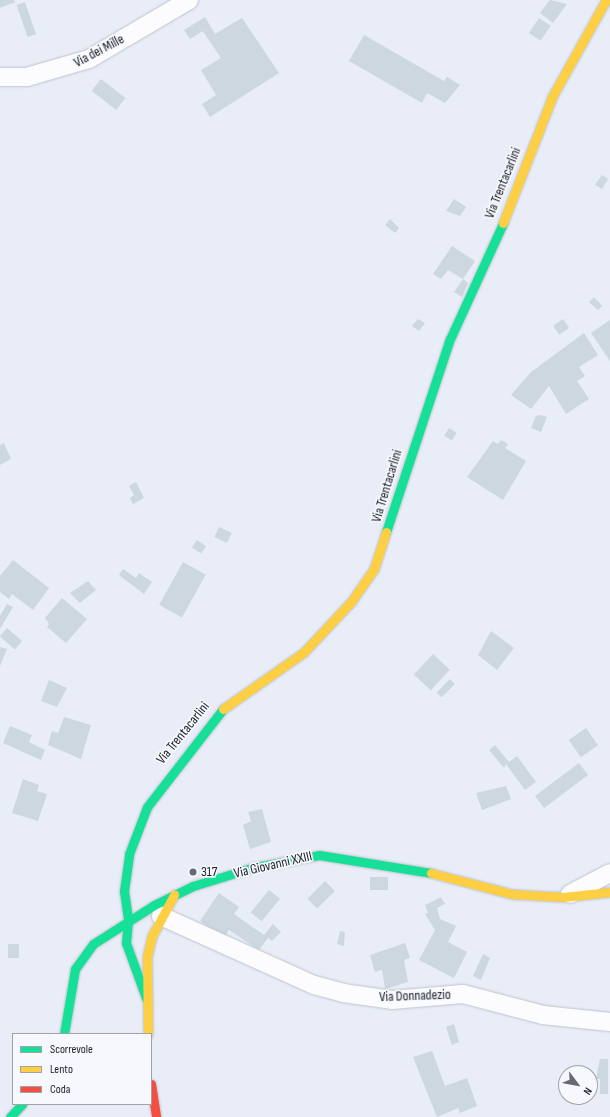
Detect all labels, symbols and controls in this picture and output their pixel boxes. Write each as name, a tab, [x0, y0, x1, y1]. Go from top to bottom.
street label: Via dei Mille	[71, 31, 127, 71]
street label: Via Trentacarlini	[481, 145, 525, 221]
street label: Via Trentacarlini	[368, 448, 406, 524]
street label: Via Trentacarlini	[153, 698, 213, 768]
street label: Via Giovanni XXIII	[232, 848, 314, 882]
place label: 317	[201, 864, 217, 880]
marker: 317	[188, 867, 198, 877]
street label: Via Donnadezio	[379, 986, 451, 1006]
legend	[12, 1033, 152, 1105]
text: Scorrevole	[50, 1042, 93, 1057]
text: Lento	[50, 1062, 73, 1077]
north arrow	[558, 1065, 598, 1105]
text: Coda	[50, 1082, 70, 1097]
text: N	[581, 1085, 595, 1097]

